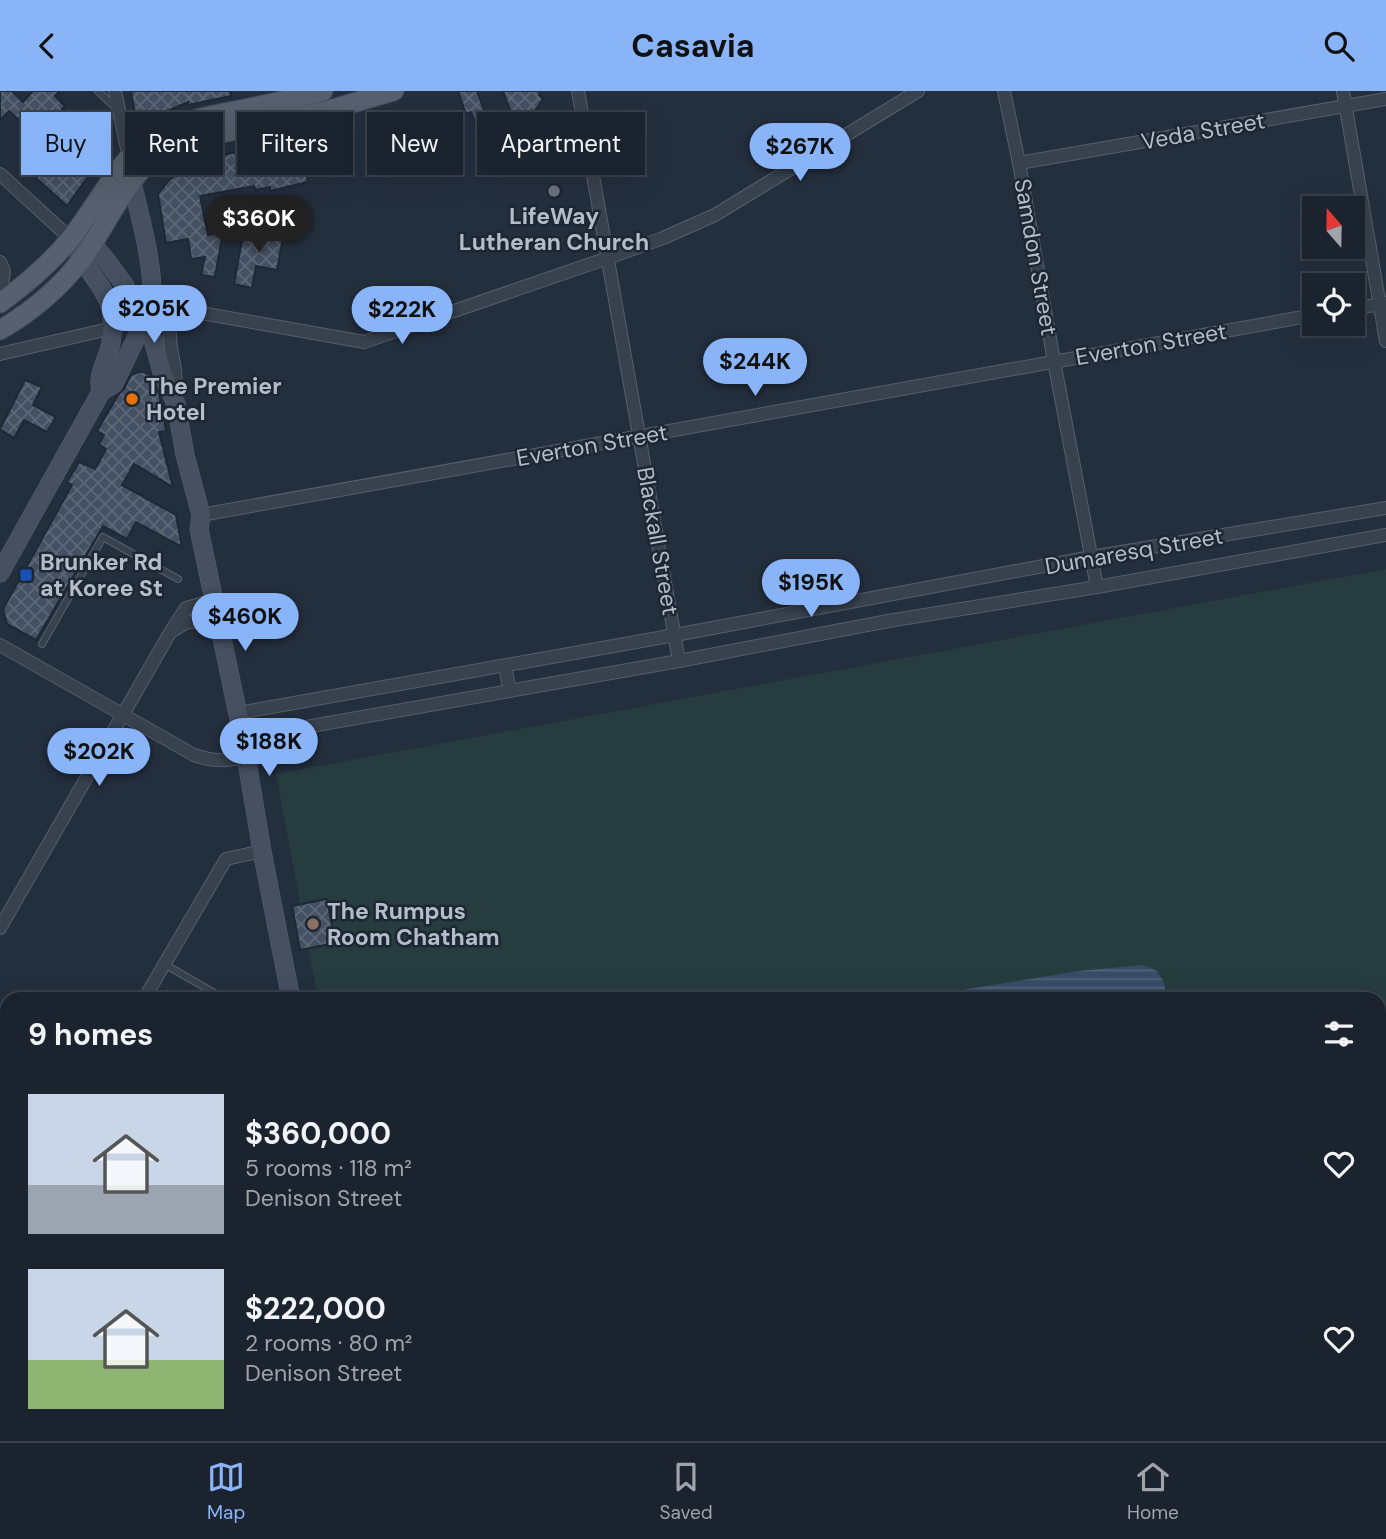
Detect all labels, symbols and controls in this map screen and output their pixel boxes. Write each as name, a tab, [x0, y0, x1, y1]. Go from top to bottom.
text: Casavia	[631, 25, 755, 67]
icon: back	[28, 27, 66, 65]
icon: search	[1320, 27, 1358, 65]
street label: Veda Street	[1139, 105, 1267, 157]
chip: Buy	[21, 112, 111, 175]
chip: Rent	[125, 112, 223, 175]
chip: Filters	[237, 112, 353, 175]
chip: New	[367, 112, 463, 175]
chip: Apartment	[477, 112, 645, 175]
pin: $267K	[751, 123, 849, 183]
text: $267K	[766, 131, 834, 161]
street label: Samdon Street	[1007, 176, 1065, 338]
marker: LifeWay Lutheran Church	[546, 183, 562, 199]
pin: $360K	[210, 195, 308, 255]
north arrow	[1302, 196, 1365, 259]
map controls	[1302, 196, 1365, 336]
place label: LifeWay Lutheran Church	[459, 201, 649, 257]
text: $360K	[222, 203, 296, 233]
button: locate	[1302, 273, 1365, 336]
pin: $205K	[105, 285, 203, 345]
pin: $222K	[353, 287, 451, 346]
text: $205K	[118, 293, 190, 323]
text: $222K	[368, 294, 436, 324]
street label: Everton Street	[1073, 316, 1229, 372]
pin: $244K	[706, 338, 804, 398]
text: $244K	[719, 346, 791, 376]
place label: The Premier Hotel	[146, 371, 282, 427]
marker: The Premier Hotel	[124, 391, 140, 407]
street label: Everton Street	[514, 417, 670, 473]
street label: Blackall Street	[630, 464, 686, 618]
street label: Dumaresq Street	[1043, 521, 1225, 581]
place label: Brunker Rd at Koree St	[40, 547, 163, 603]
pin: $195K	[762, 559, 860, 619]
marker: Brunker Rd at Koree St	[18, 567, 34, 583]
text: $195K	[778, 567, 844, 597]
pin: $460K	[196, 594, 294, 653]
text: $460K	[208, 601, 282, 631]
pin: $188K	[220, 719, 318, 778]
text: $188K	[236, 726, 302, 756]
pin: $202K	[50, 729, 148, 788]
text: $202K	[63, 736, 135, 766]
place label: The Rumpus Room Chatham	[327, 896, 500, 952]
marker: The Rumpus Room Chatham	[305, 916, 321, 932]
text: 9 homes	[28, 1015, 153, 1054]
icon: filters	[1320, 1015, 1358, 1053]
text: $360,000	[245, 1114, 391, 1153]
icon: home	[84, 1122, 168, 1206]
icon: heart	[1320, 1145, 1358, 1183]
text: 5 rooms · 118 m²	[245, 1153, 412, 1183]
text: Denison Street	[245, 1183, 402, 1213]
text: $222,000	[245, 1289, 386, 1328]
icon: home	[84, 1297, 168, 1381]
icon: heart	[1320, 1320, 1358, 1358]
text: 2 rooms · 80 m²	[245, 1328, 412, 1358]
text: Denison Street	[245, 1358, 402, 1388]
tab: Map	[207, 1458, 245, 1525]
tab: Saved	[660, 1458, 713, 1525]
tab: Home	[1127, 1458, 1179, 1525]

